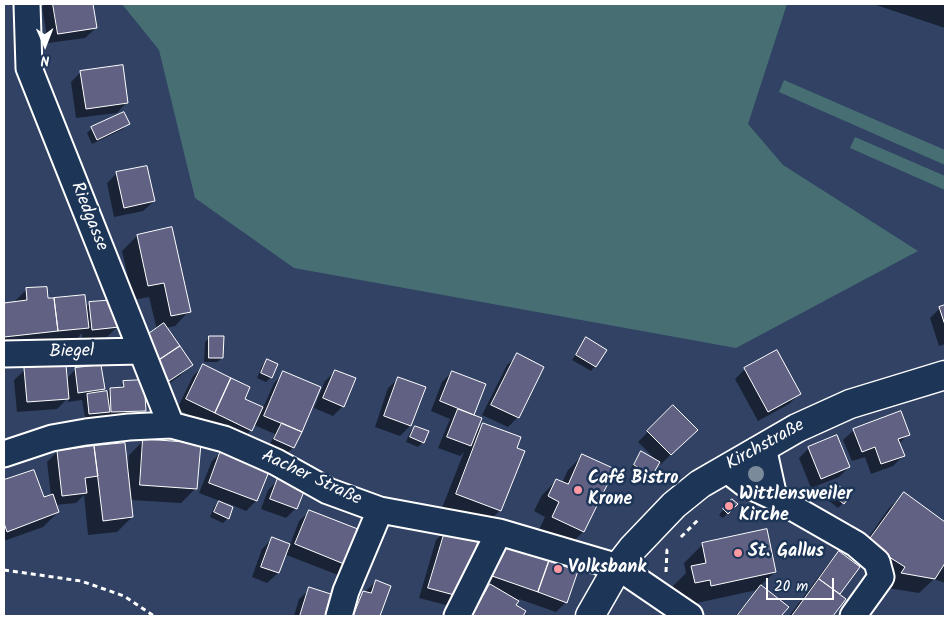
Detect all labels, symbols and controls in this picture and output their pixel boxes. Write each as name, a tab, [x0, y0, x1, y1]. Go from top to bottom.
north arrow	[20, 20, 70, 70]
text: N	[41, 49, 50, 71]
street label: Riedgasse	[64, 179, 112, 255]
street label: Biegel	[49, 342, 95, 364]
street label: Kirchstraße	[723, 416, 809, 476]
street label: Aacher Straße	[258, 446, 364, 512]
place label: Café Bistro Krone	[588, 469, 678, 512]
marker: Café Bistro Krone	[572, 484, 584, 496]
place label: Wittlensweiler Kirche	[739, 485, 852, 528]
marker: Wittlensweiler Kirche	[723, 500, 735, 512]
place label: St. Gallus	[748, 542, 824, 564]
marker: St. Gallus	[732, 547, 744, 559]
place label: Volksbank	[568, 558, 646, 580]
marker: Volksbank	[552, 563, 564, 575]
scale bar	[769, 568, 836, 600]
text: 20 m	[774, 575, 808, 599]

